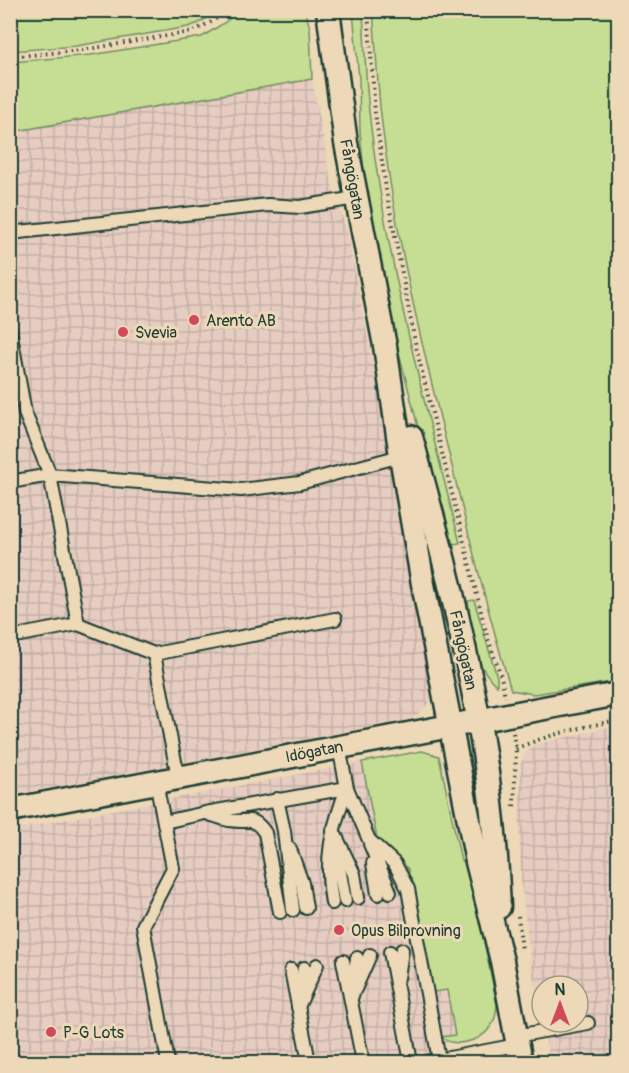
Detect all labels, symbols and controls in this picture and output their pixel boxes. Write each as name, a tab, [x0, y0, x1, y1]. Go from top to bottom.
street label: Fångögatan	[335, 137, 369, 221]
place label: Arento AB	[206, 311, 276, 331]
marker: Arento AB	[187, 313, 201, 327]
place label: Svevia	[135, 323, 177, 343]
marker: Svevia	[116, 325, 130, 339]
street label: Fångögatan	[445, 608, 481, 692]
street label: Idögatan	[284, 737, 345, 767]
place label: Opus Bilprovning	[351, 921, 461, 941]
marker: Opus Bilprovning	[332, 923, 346, 937]
north arrow	[530, 974, 590, 1034]
text: N	[555, 980, 566, 1000]
place label: P-G Lots	[63, 1023, 124, 1043]
marker: P-G Lots	[44, 1025, 58, 1039]

